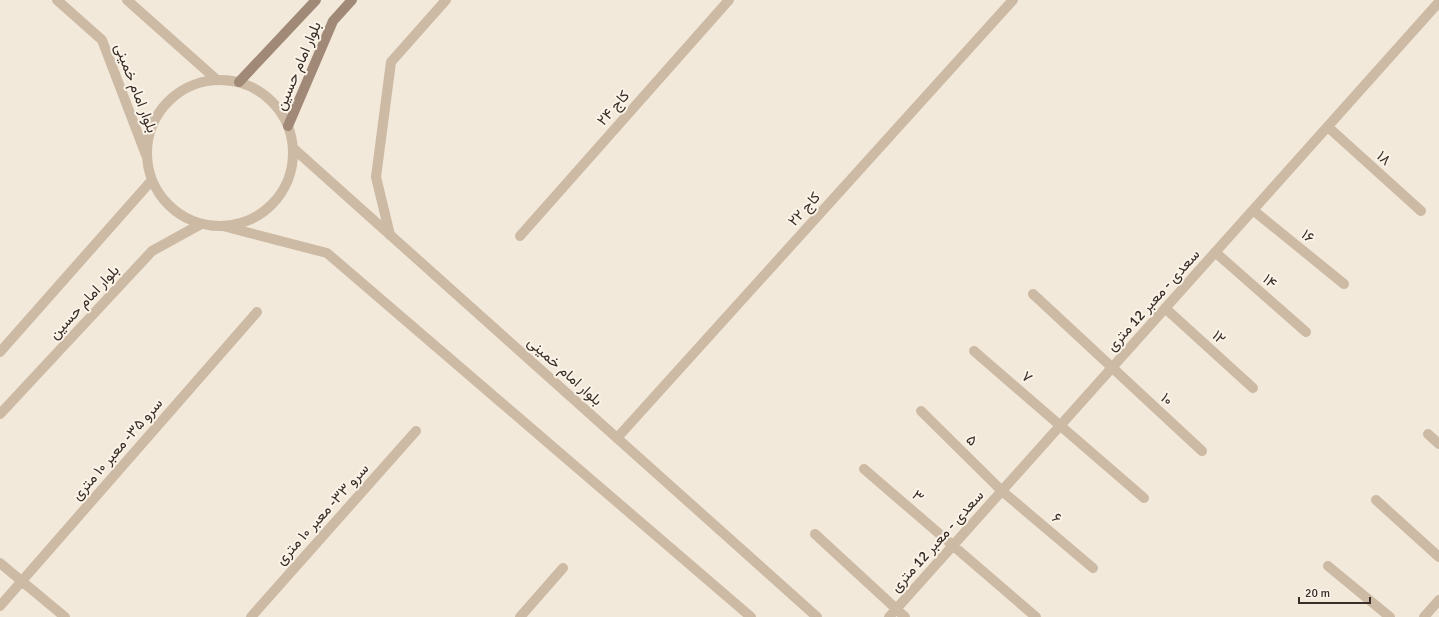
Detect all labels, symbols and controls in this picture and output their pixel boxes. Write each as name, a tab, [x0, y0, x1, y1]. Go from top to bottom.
street label: بلوار امام حسین	[271, 19, 326, 114]
street label: بلوار امام خمینی	[110, 41, 161, 136]
street label: کاج ۲۴	[593, 87, 635, 130]
street label: ۱۸	[1373, 147, 1395, 169]
street label: کاج ۲۲	[784, 188, 826, 231]
street label: ۱۶	[1298, 225, 1318, 247]
street label: سعدی - معبر 12 متری	[1102, 245, 1204, 355]
street label: بلوار امام حسین	[45, 261, 124, 344]
street label: ۱۴	[1259, 270, 1281, 292]
street label: ۱۲	[1208, 326, 1230, 348]
street label: بلوار امام خمینی	[523, 333, 606, 410]
street label: ۷	[1018, 367, 1036, 387]
street label: ۱۰	[1157, 389, 1177, 409]
street label: سرو ۳۵- معبر ۱۰ متری	[68, 394, 167, 504]
street label: ۵	[963, 431, 982, 450]
street label: سرو ۳۳- معبر ۱۰ متری	[272, 459, 373, 569]
street label: سعدی - معبر 12 متری	[886, 486, 988, 596]
street label: ۳	[908, 486, 928, 506]
street label: ۶	[1048, 509, 1066, 527]
scale bar	[1299, 579, 1370, 605]
text: 20 m	[1305, 586, 1330, 601]

